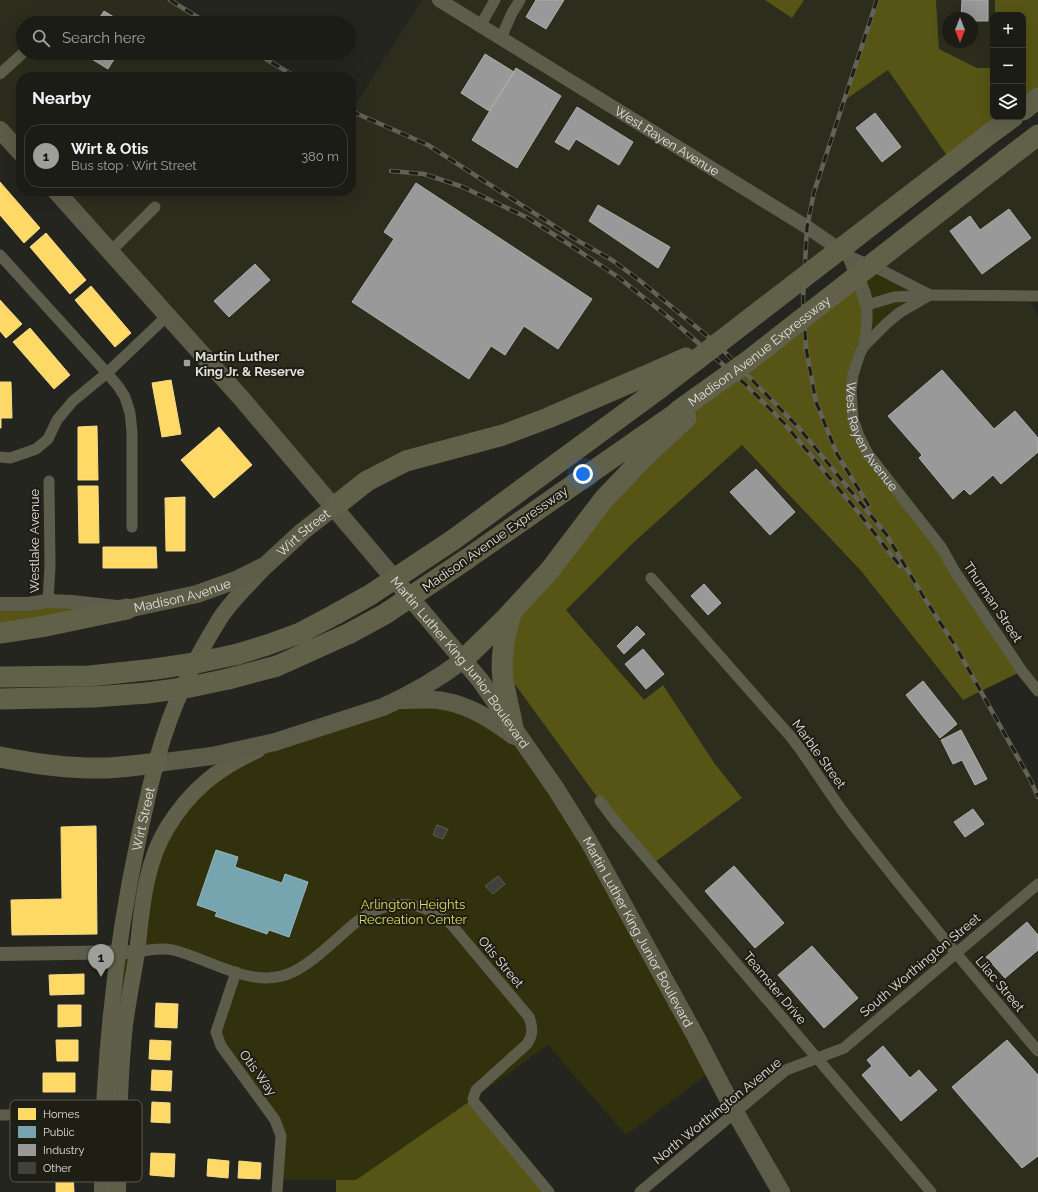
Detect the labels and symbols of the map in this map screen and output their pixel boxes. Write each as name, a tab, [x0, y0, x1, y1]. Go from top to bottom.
north arrow	[942, 12, 978, 48]
street label: West Rayen Avenue	[612, 103, 723, 179]
street label: Madison Avenue Expressway	[685, 292, 833, 409]
place label: Martin Luther King Jr. & Reserve	[195, 349, 305, 379]
marker: Martin Luther King Jr. & Reserve	[182, 358, 192, 368]
street label: West Rayen Avenue	[843, 381, 902, 494]
your location	[573, 464, 593, 484]
street label: Madison Avenue Expressway	[419, 483, 571, 595]
street label: Westlake Avenue	[27, 488, 42, 593]
street label: Wirt Street	[273, 505, 333, 559]
street label: Thurman Street	[961, 559, 1026, 646]
street label: Martin Luther King Junior Boulevard	[388, 573, 533, 751]
street label: Madison Avenue	[132, 575, 233, 615]
street label: Marble Street	[789, 717, 849, 792]
street label: Wirt Street	[129, 785, 157, 852]
street label: Martin Luther King Junior Boulevard	[580, 834, 696, 1029]
park label: Arlington Heights Recreation Center	[359, 897, 468, 927]
street label: South Worthington Street	[857, 910, 984, 1020]
street label: Otis Street	[475, 933, 527, 991]
pin: 1	[88, 944, 114, 977]
street label: Teamster Drive	[740, 949, 810, 1028]
street label: Lilac Street	[973, 953, 1028, 1015]
street label: Otis Way	[236, 1047, 280, 1099]
street label: North Worthington Avenue	[650, 1054, 784, 1167]
legend	[10, 1100, 142, 1182]
text: Homes	[43, 1108, 79, 1121]
text: Public	[43, 1126, 75, 1139]
text: Industry	[43, 1144, 84, 1157]
text: Other	[43, 1162, 72, 1175]

